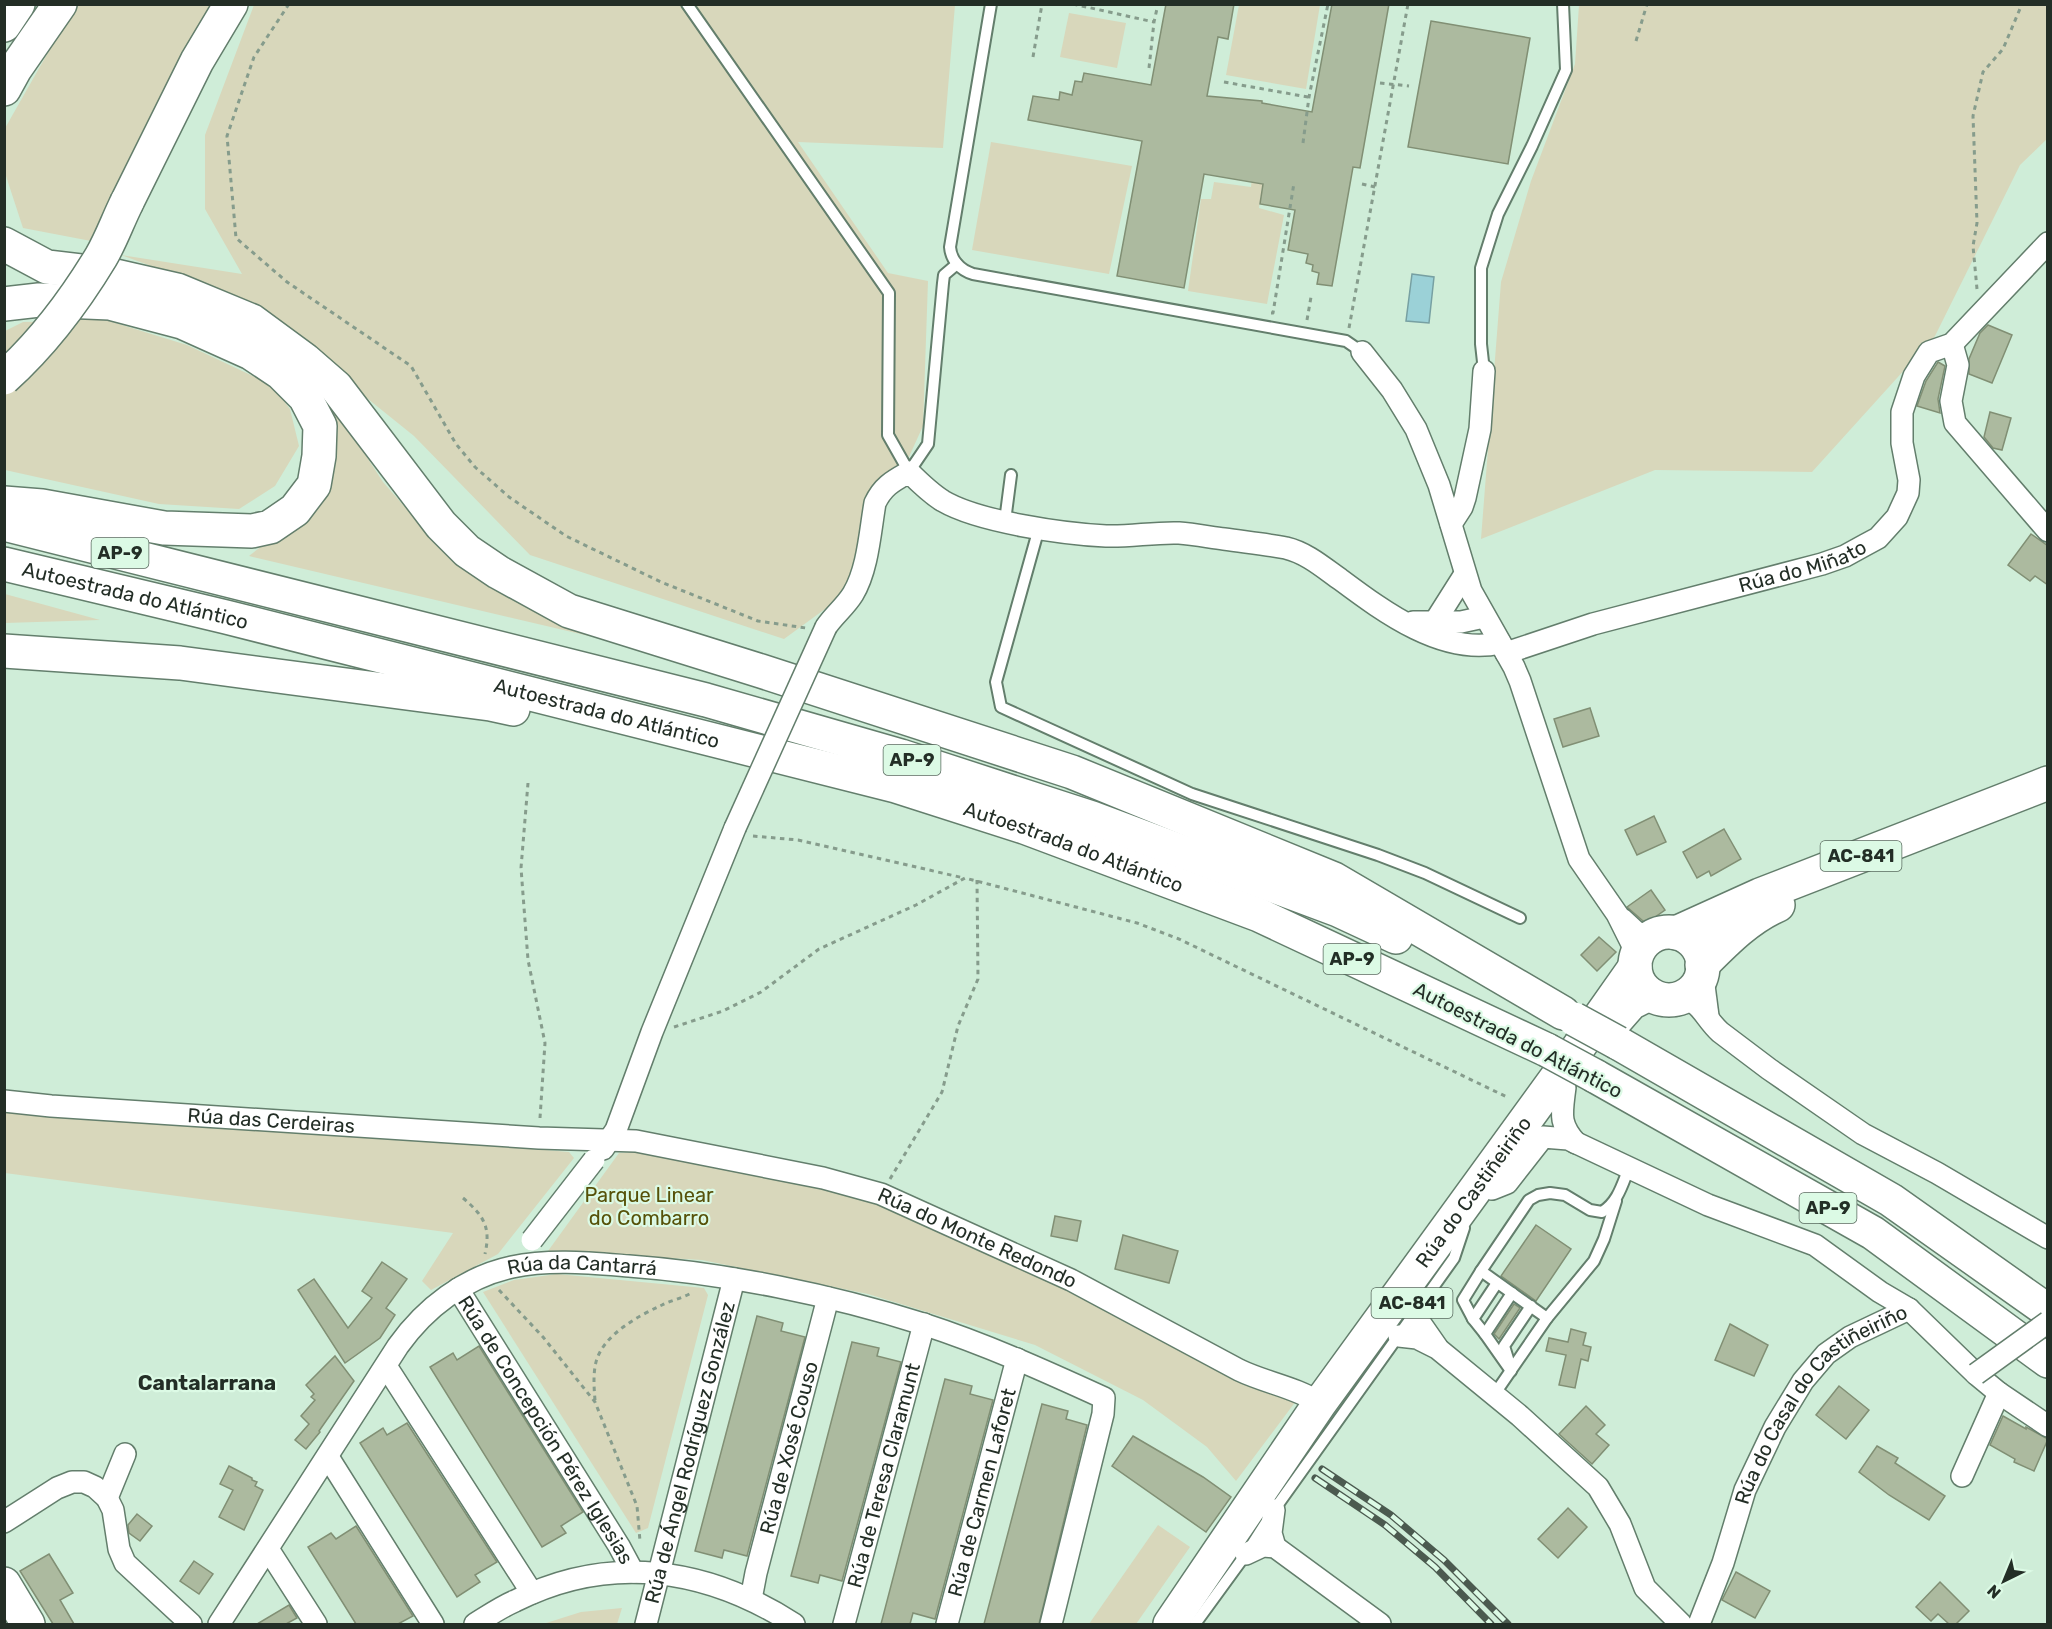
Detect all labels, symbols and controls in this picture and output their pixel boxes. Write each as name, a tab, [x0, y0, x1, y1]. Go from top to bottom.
street label: Rúa do Miñato	[1736, 535, 1870, 597]
road number: AP-9	[92, 538, 148, 568]
street label: Autoestrada do Atlántico	[20, 557, 251, 634]
street label: Autoestrada do Atlántico	[492, 673, 722, 753]
road number: AP-9	[884, 745, 940, 775]
street label: Autoestrada do Atlántico	[961, 797, 1187, 898]
road number: AC-841	[1820, 841, 1902, 871]
road number: AP-9	[1324, 944, 1380, 974]
street label: Autoestrada do Atlántico	[1409, 977, 1627, 1103]
street label: Rúa das Cerdeiras	[187, 1103, 356, 1138]
street label: Rúa do Castiñeiriño	[1411, 1112, 1536, 1272]
street label: Rúa do Monte Redondo	[874, 1182, 1081, 1293]
park label: Parque Linear do Combarro	[584, 1183, 714, 1230]
road number: AP-9	[1800, 1193, 1856, 1223]
street label: Rúa da Cantarrá	[505, 1250, 658, 1280]
road number: AC-841	[1372, 1288, 1452, 1318]
street label: Rúa de Concepción Pérez Iglesias	[453, 1291, 638, 1568]
street label: Rúa de Ángel Rodríguez González	[640, 1299, 740, 1606]
street label: Rúa do Casal do Castiñeiriño	[1729, 1300, 1911, 1507]
street label: Rúa de Xosé Couso	[755, 1359, 823, 1537]
street label: Rúa de Teresa Claramunt	[842, 1360, 925, 1590]
district label: Cantalarrana	[138, 1370, 276, 1395]
street label: Rúa de Carmen Laforet	[943, 1385, 1021, 1599]
north arrow	[1974, 1551, 2034, 1611]
text: N	[1983, 1581, 2005, 1602]

